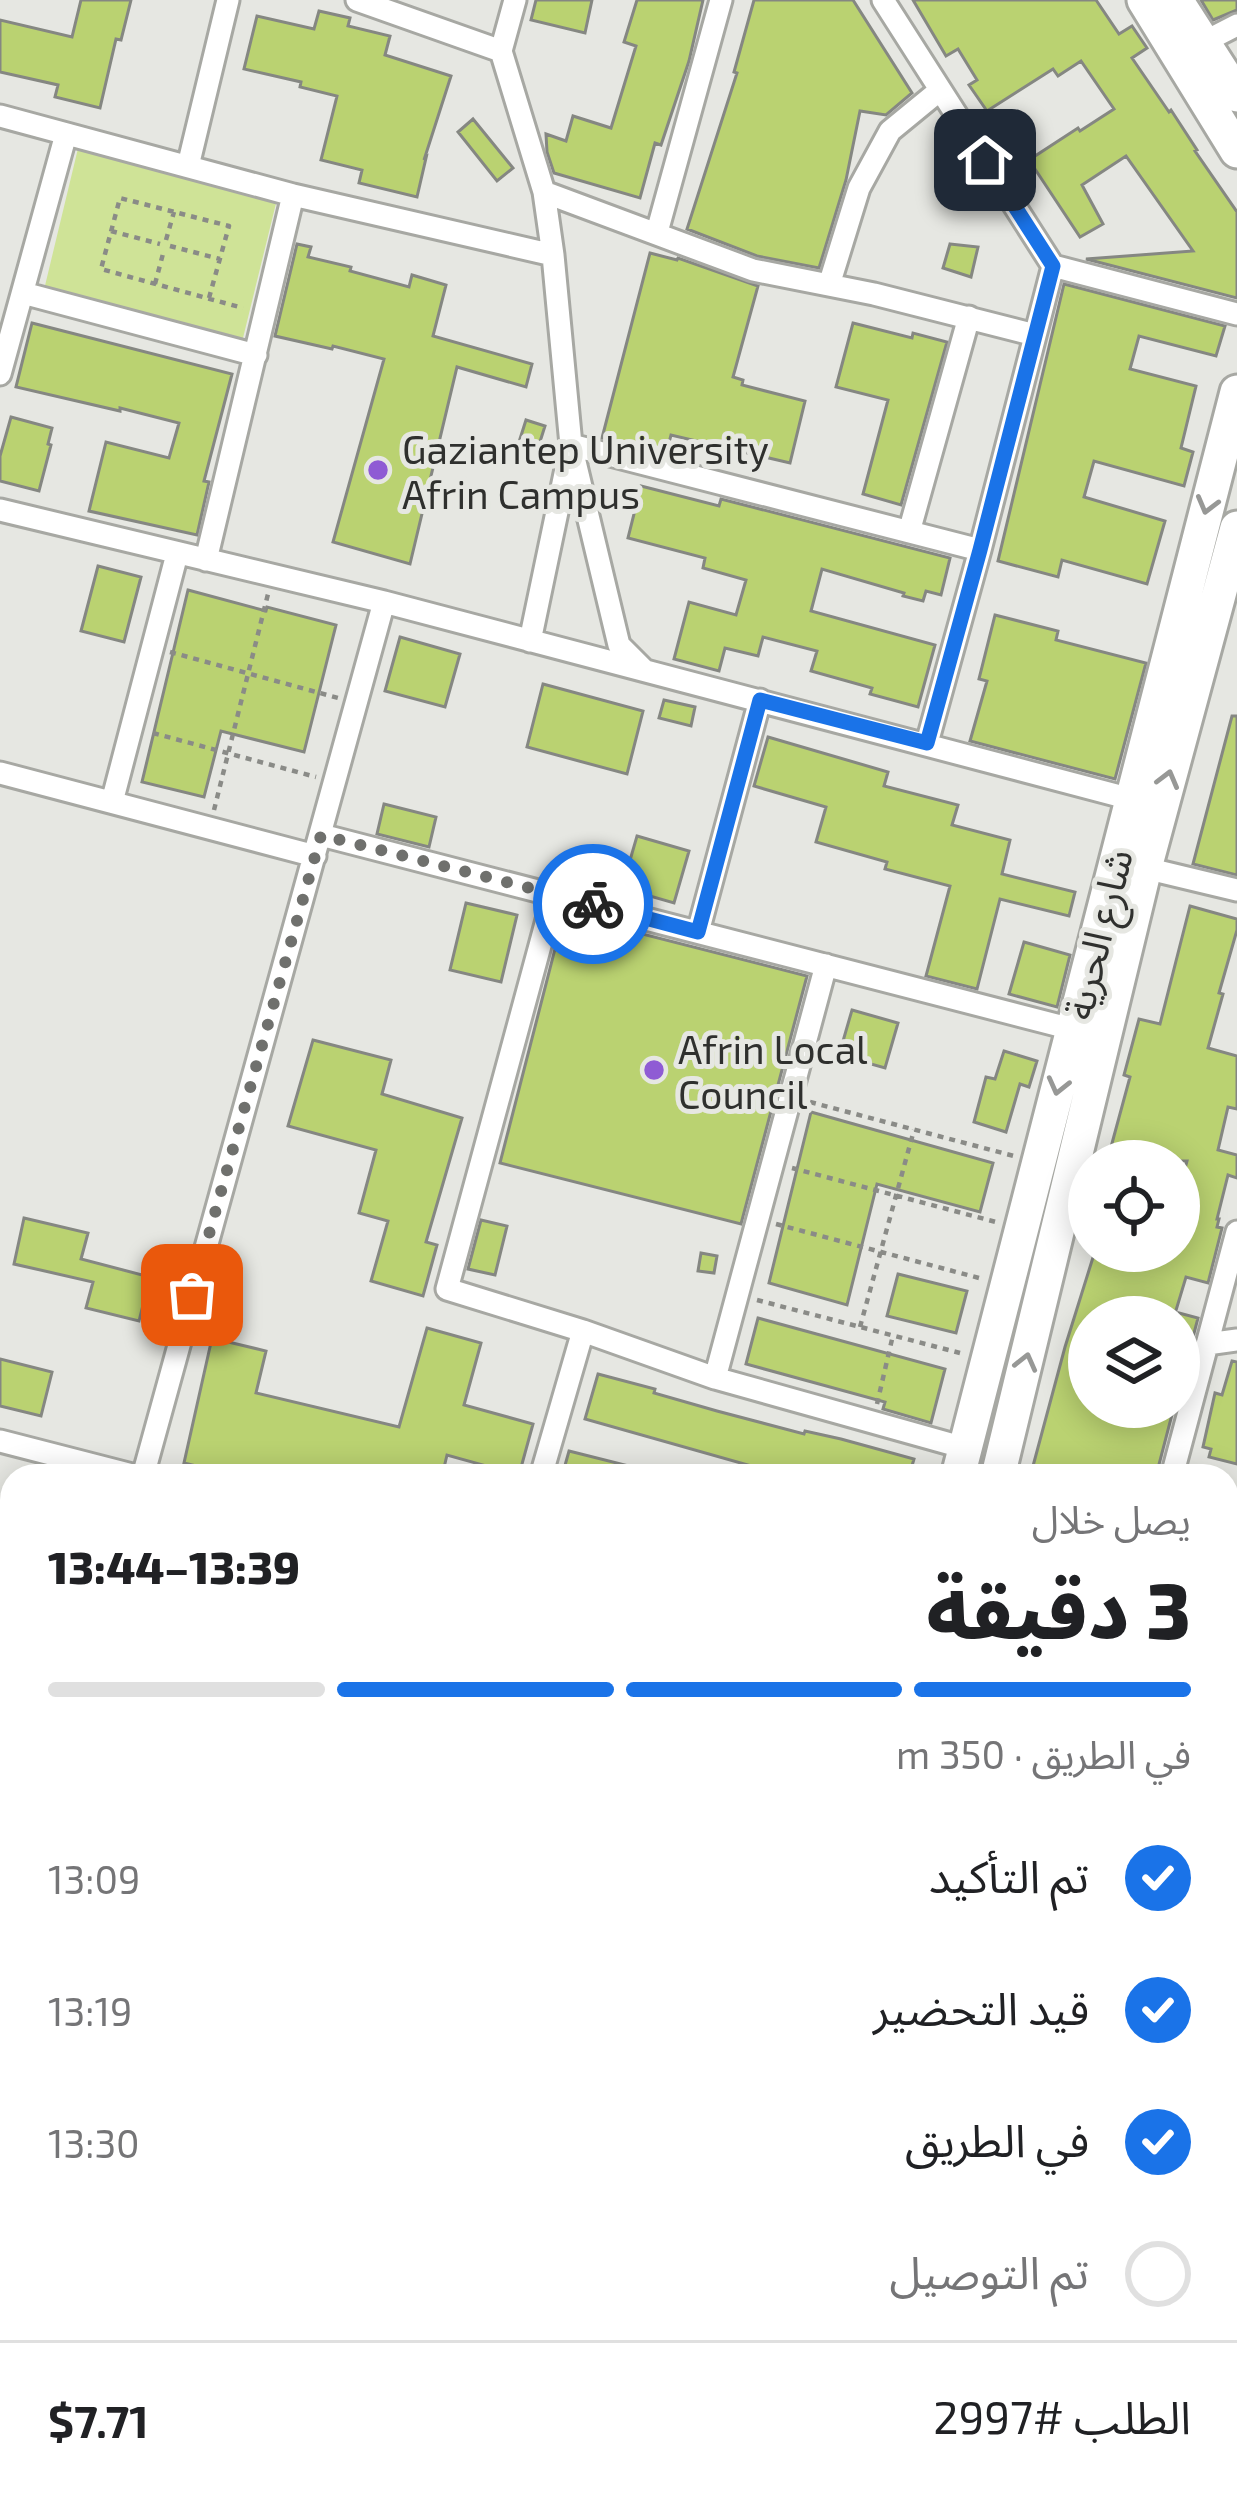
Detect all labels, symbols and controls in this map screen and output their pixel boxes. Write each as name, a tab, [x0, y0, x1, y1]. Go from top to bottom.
pin	[934, 109, 1036, 211]
icon: home	[952, 127, 1018, 193]
place label: Gaziantep University Afrin Campus	[402, 425, 769, 517]
marker: Gaziantep University Afrin Campus	[365, 457, 391, 483]
one-way arrow	[1197, 494, 1222, 514]
one-way arrow	[1154, 770, 1179, 790]
courier	[533, 844, 653, 964]
street label: شارع الحرية	[1053, 844, 1148, 1026]
icon: bike	[560, 871, 626, 937]
place label: Afrin Local Council	[678, 1025, 868, 1117]
marker: Afrin Local Council	[641, 1057, 667, 1083]
one-way arrow	[1047, 1075, 1072, 1095]
map controls	[1068, 1140, 1200, 1428]
button: locate	[1068, 1140, 1200, 1272]
pin	[141, 1244, 243, 1346]
icon: bag	[159, 1262, 225, 1328]
button: layers	[1068, 1296, 1200, 1428]
one-way arrow	[1012, 1353, 1037, 1373]
text: يصل خلال	[1032, 1495, 1191, 1542]
text: 13:39–13:44	[48, 1539, 300, 1593]
text: 3 دقيقة	[926, 1561, 1191, 1655]
text: في الطريق · 350 m	[896, 1730, 1191, 1777]
icon: check	[1125, 1845, 1191, 1911]
text: تم التأكيد	[929, 1848, 1089, 1902]
text: 13:09	[48, 1855, 140, 1902]
icon: check	[1125, 1977, 1191, 2043]
text: قيد التحضير	[873, 1980, 1089, 2034]
text: 13:19	[48, 1987, 132, 2034]
icon: check	[1125, 2109, 1191, 2175]
text: في الطريق	[905, 2112, 1089, 2166]
text: 13:30	[48, 2119, 140, 2166]
text: تم التوصيل	[890, 2244, 1089, 2298]
text: الطلب #2997	[933, 2389, 1191, 2443]
text: $7.71	[48, 2393, 149, 2447]

